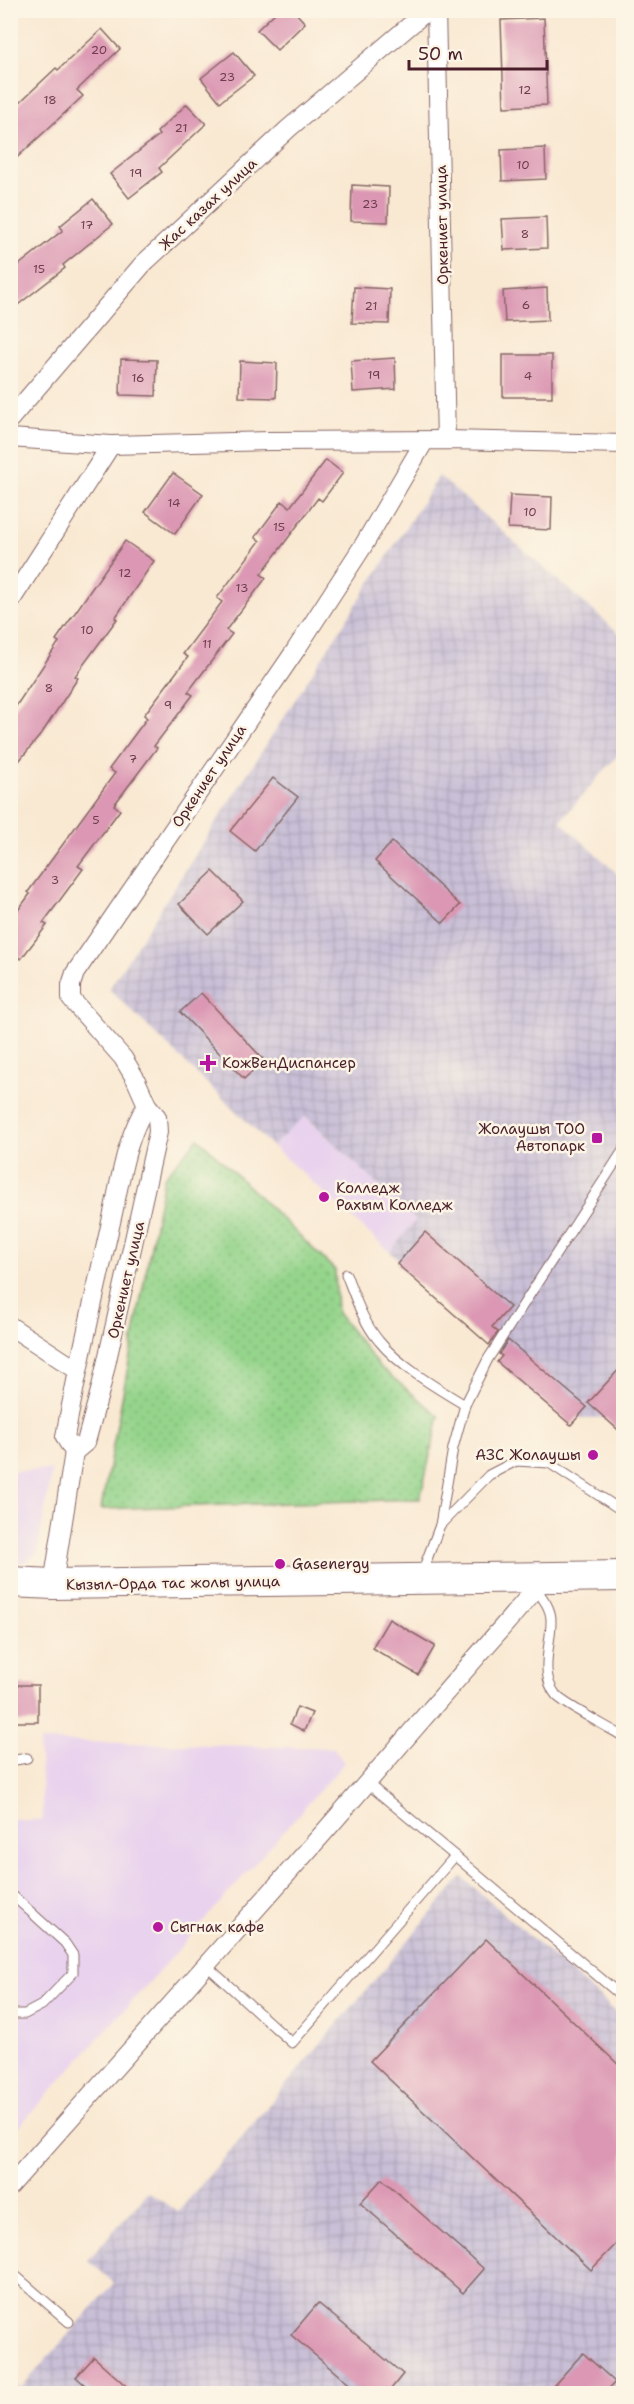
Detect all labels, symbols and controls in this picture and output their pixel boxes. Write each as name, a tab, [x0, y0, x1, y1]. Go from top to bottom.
scale bar	[409, 33, 547, 71]
house number: 20	[91, 42, 107, 58]
text: 50 m	[418, 42, 463, 66]
house number: 23	[219, 69, 235, 85]
house number: 12	[519, 82, 531, 98]
house number: 18	[43, 92, 57, 108]
house number: 21	[175, 120, 187, 136]
street label: Жас казах улица	[155, 153, 262, 255]
house number: 10	[516, 157, 530, 173]
street label: Оркениет улица	[431, 164, 453, 285]
house number: 19	[130, 165, 142, 181]
house number: 23	[362, 196, 378, 212]
house number: 17	[81, 217, 93, 233]
house number: 8	[521, 226, 529, 242]
house number: 15	[33, 261, 45, 277]
house number: 6	[522, 297, 530, 313]
house number: 21	[365, 298, 377, 314]
house number: 19	[368, 367, 380, 383]
house number: 4	[524, 368, 532, 384]
house number: 16	[131, 370, 145, 386]
house number: 14	[168, 495, 180, 511]
house number: 10	[523, 504, 537, 520]
house number: 15	[273, 519, 285, 535]
house number: 12	[119, 565, 131, 581]
house number: 13	[236, 580, 248, 596]
house number: 10	[80, 622, 94, 638]
house number: 11	[202, 636, 212, 652]
house number: 8	[45, 680, 53, 696]
house number: 9	[164, 697, 172, 713]
street label: Оркениет улица	[167, 720, 251, 831]
house number: 7	[129, 751, 137, 767]
house number: 5	[92, 812, 100, 828]
house number: 3	[51, 872, 59, 888]
place label: КожВенДиспансер	[222, 1053, 356, 1073]
marker: КожВенДиспансер	[199, 1054, 217, 1072]
place label: Жолаушы ТОО Автопарк	[478, 1119, 585, 1156]
marker: Жолаушы ТОО Автопарк	[590, 1131, 604, 1145]
place label: Колледж Рахым Колледж	[336, 1178, 454, 1215]
marker: Колледж Рахым Колледж	[317, 1190, 331, 1204]
street label: Оркениет улица	[103, 1219, 149, 1341]
place label: АЗС Жолаушы	[475, 1445, 581, 1465]
marker: АЗС Жолаушы	[586, 1448, 600, 1462]
place label: Gasenergy	[292, 1554, 370, 1574]
marker: Gasenergy	[273, 1557, 287, 1571]
street label: Кызыл-Орда тас жолы улица	[66, 1571, 281, 1595]
place label: Сыгнак кафе	[170, 1917, 265, 1937]
marker: Сыгнак кафе	[151, 1920, 165, 1934]

